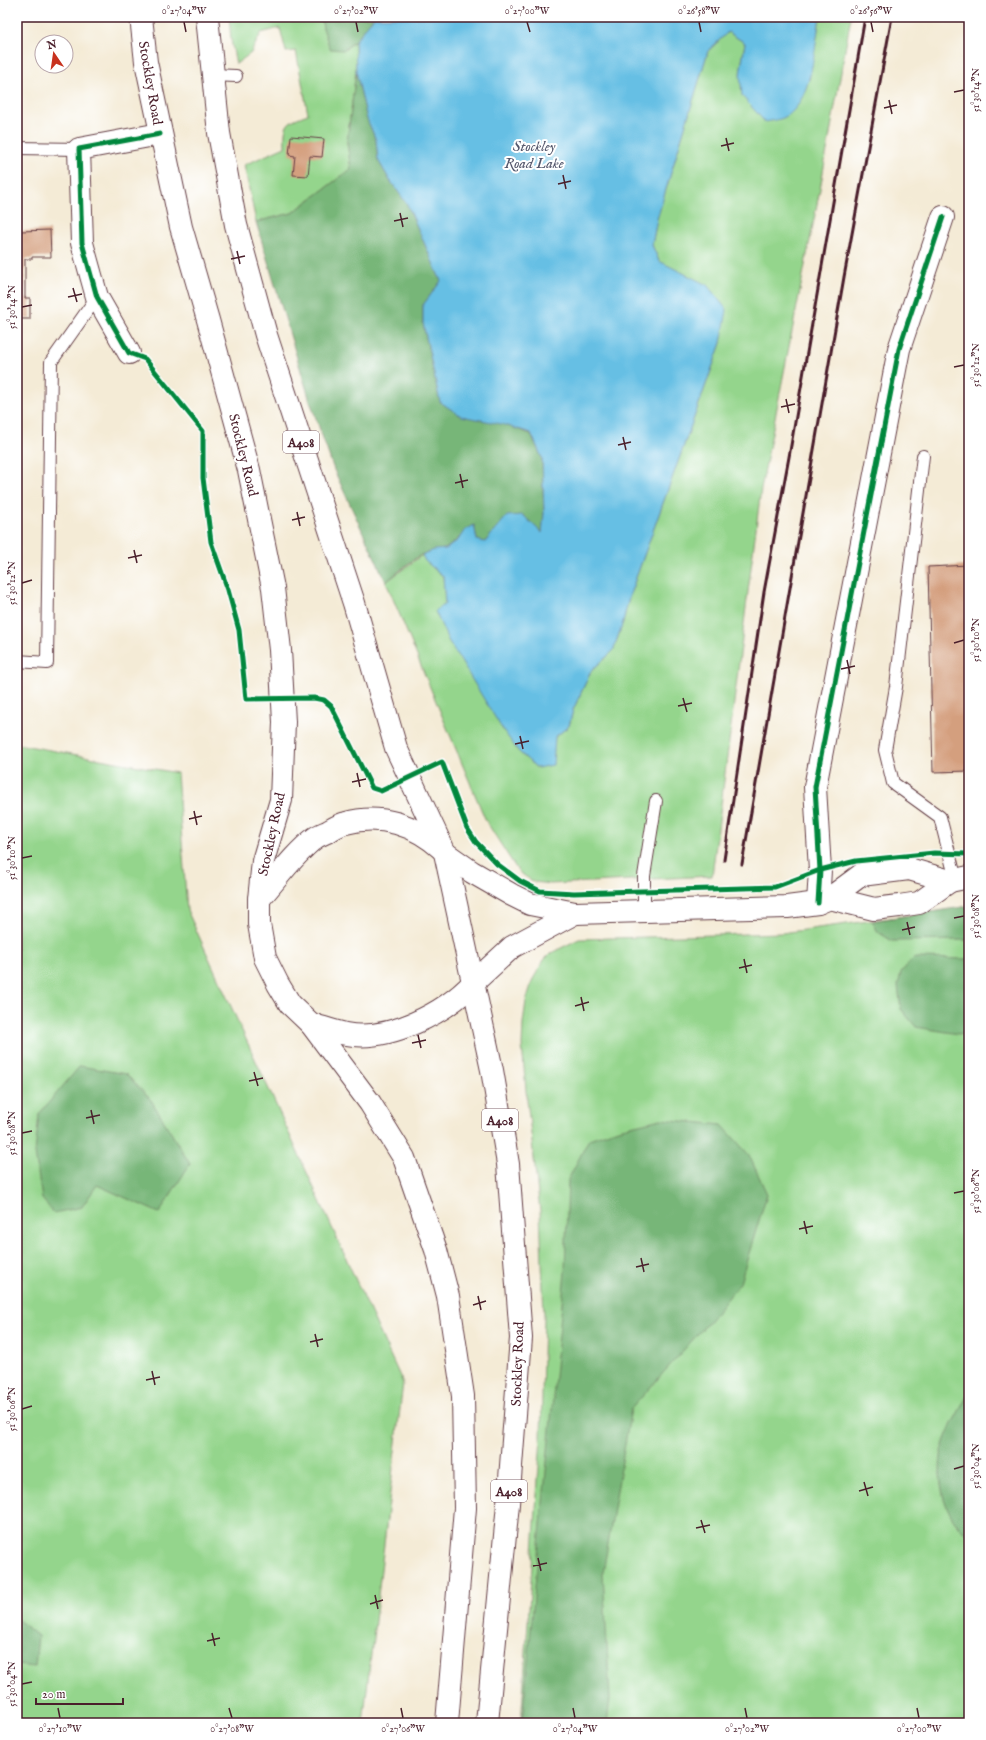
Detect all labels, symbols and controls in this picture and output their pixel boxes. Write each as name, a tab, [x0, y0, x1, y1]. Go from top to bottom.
text: 0°27'04"W	[162, 5, 207, 18]
text: 0°27'02"W	[334, 5, 379, 18]
text: 0°27'00"W	[505, 5, 550, 18]
text: 0°26'58"W	[678, 5, 720, 18]
text: 0°26'56"W	[850, 5, 892, 18]
north arrow	[34, 34, 74, 74]
text: N	[45, 37, 59, 53]
street label: Stockley Road	[134, 40, 166, 127]
text: 51°30'14"N	[970, 68, 983, 112]
water label: Stockley Road Lake	[504, 137, 564, 173]
text: 51°30'14"N	[6, 285, 19, 329]
text: 51°30'12"N	[970, 343, 983, 387]
street label: Stockley Road	[224, 412, 262, 499]
road number: A408	[283, 431, 319, 453]
text: 51°30'12"N	[6, 561, 19, 605]
text: 51°30'10"N	[970, 618, 983, 662]
street label: Stockley Road	[254, 790, 290, 878]
text: 51°30'10"N	[6, 836, 19, 880]
text: 51°30'08"N	[970, 893, 983, 938]
road number: A408	[482, 1109, 518, 1131]
text: 51°30'08"N	[6, 1110, 19, 1155]
text: 51°30'06"N	[970, 1168, 983, 1213]
street label: Stockley Road	[508, 1321, 528, 1407]
text: 51°30'06"N	[6, 1386, 19, 1431]
text: 51°30'04"N	[970, 1443, 983, 1489]
road number: A408	[491, 1480, 527, 1502]
text: 51°30'04"N	[6, 1661, 19, 1707]
scale bar	[36, 1680, 123, 1706]
text: 20 m	[42, 1687, 65, 1702]
text: 0°27'10"W	[38, 1723, 82, 1736]
text: 0°27'08"W	[210, 1723, 254, 1736]
text: 0°27'06"W	[381, 1723, 425, 1736]
text: 0°27'04"W	[553, 1723, 598, 1736]
text: 0°27'02"W	[725, 1723, 770, 1736]
text: 0°27'00"W	[897, 1723, 942, 1736]

